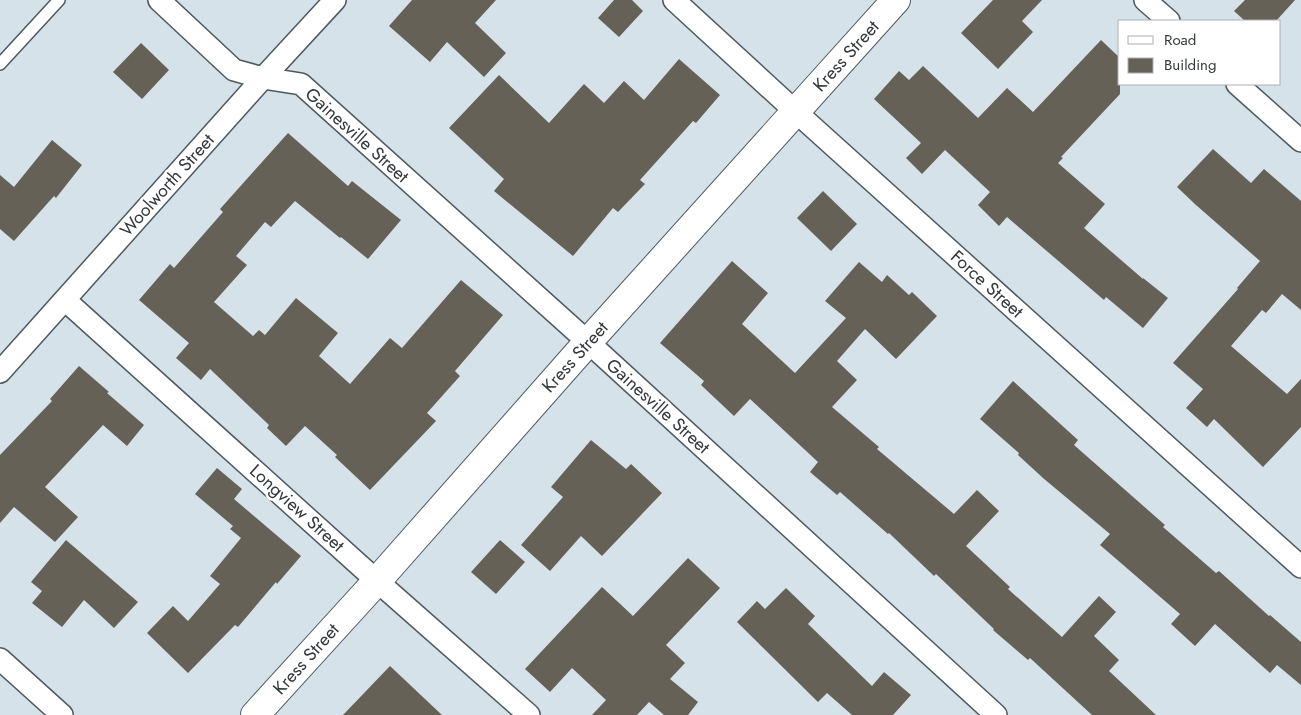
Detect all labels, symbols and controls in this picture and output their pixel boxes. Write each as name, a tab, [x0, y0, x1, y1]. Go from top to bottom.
street label: Kress Street	[807, 14, 886, 97]
legend	[1118, 20, 1281, 85]
text: Road	[1164, 29, 1196, 51]
text: Building	[1164, 54, 1216, 76]
street label: Gainesville Street	[299, 81, 415, 189]
street label: Woolworth Street	[114, 127, 221, 242]
street label: Force Street	[945, 244, 1030, 324]
street label: Kress Street	[536, 315, 615, 398]
street label: Gainesville Street	[600, 352, 716, 460]
street label: Longview Street	[244, 458, 351, 558]
street label: Kress Street	[267, 617, 346, 700]

